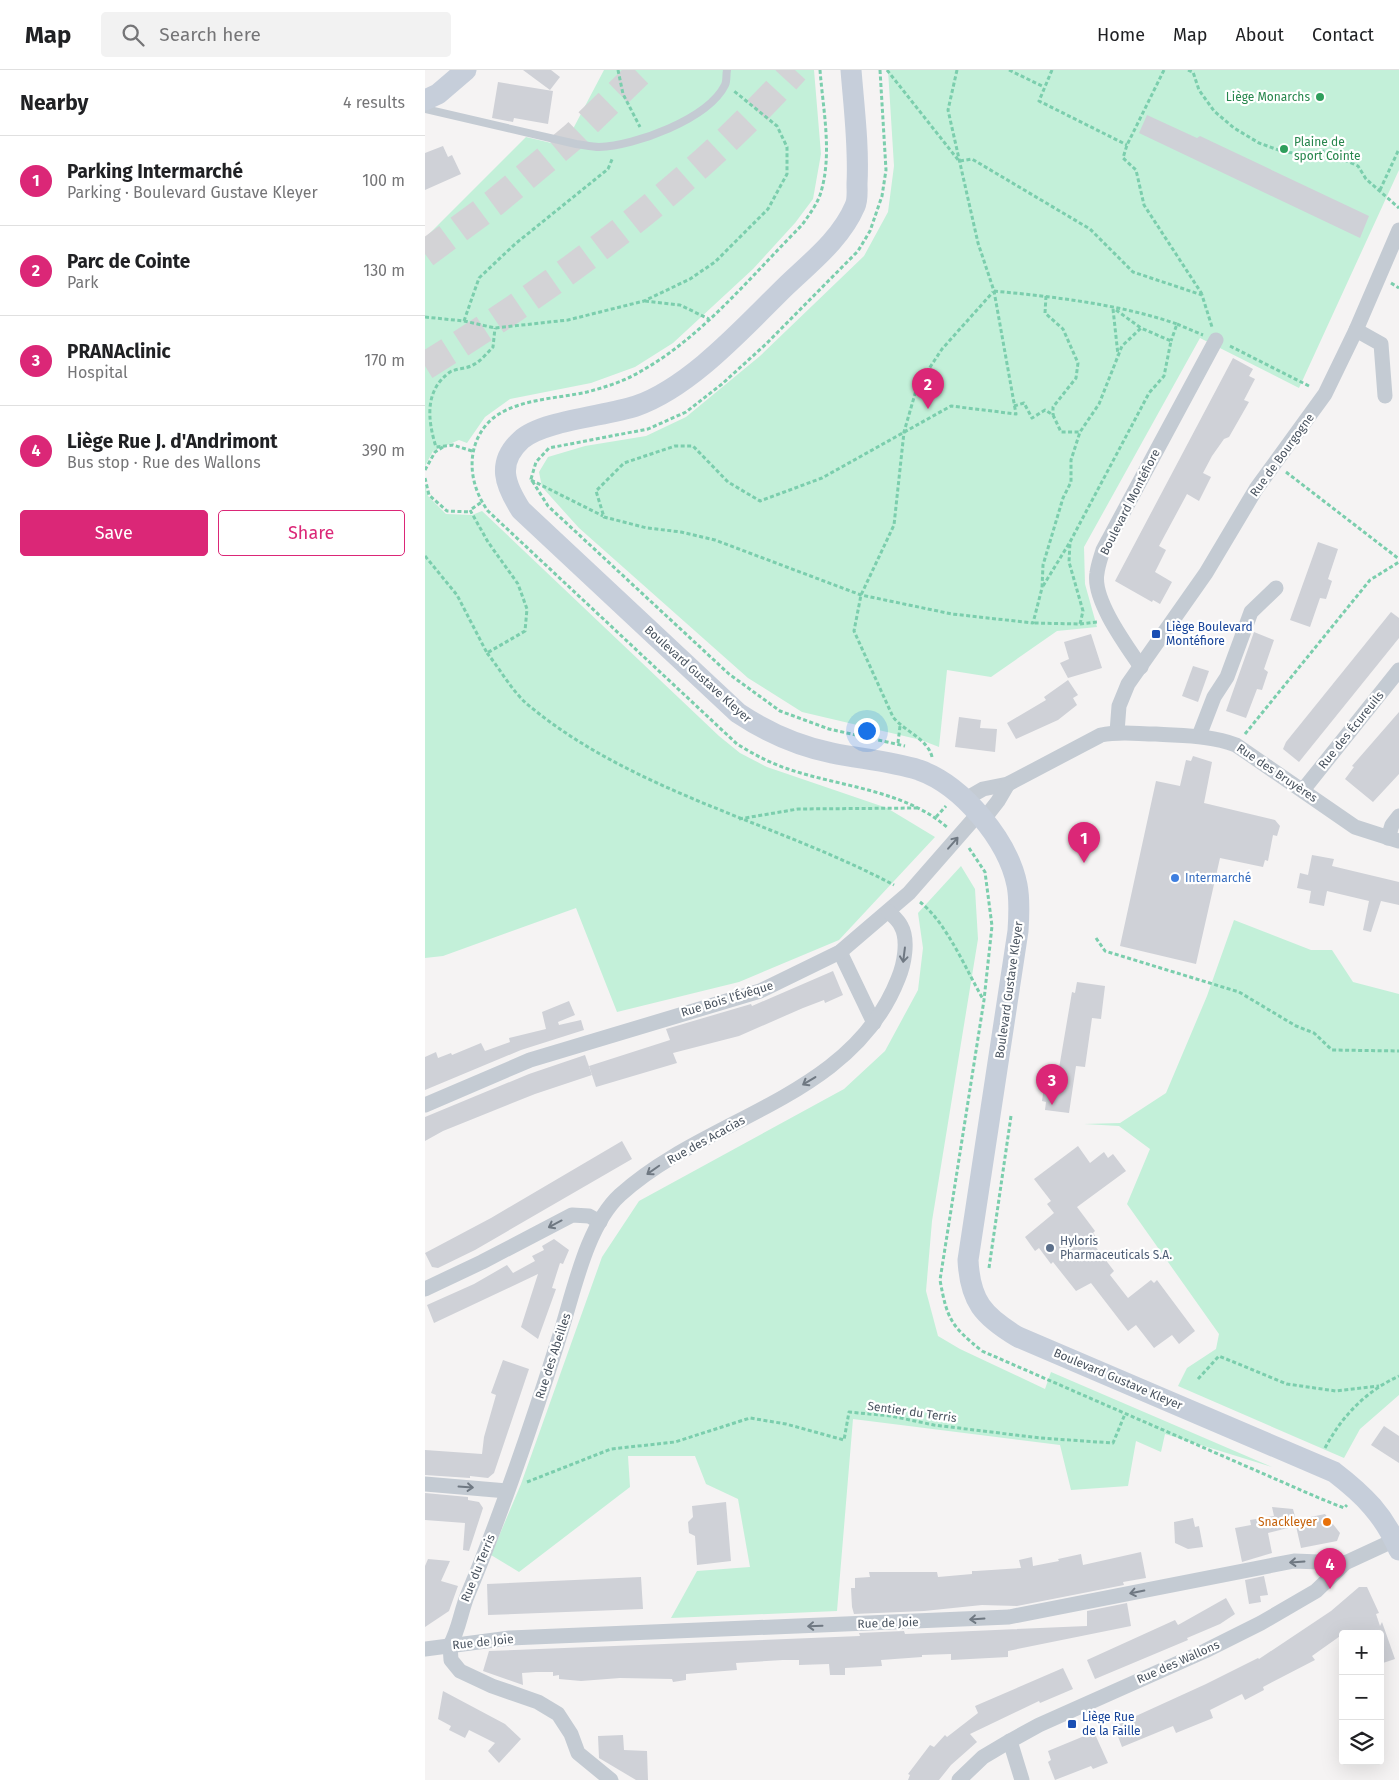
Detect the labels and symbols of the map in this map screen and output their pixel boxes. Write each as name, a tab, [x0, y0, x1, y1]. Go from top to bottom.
place label: Liège Monarchs	[1226, 90, 1310, 104]
marker: Liège Monarchs	[1314, 91, 1326, 103]
place label: Plaine de sport Cointe	[1294, 135, 1360, 163]
marker: Plaine de sport Cointe	[1278, 143, 1290, 155]
pin: 2	[912, 368, 944, 409]
street label: Rue de Bourgogne	[1247, 411, 1317, 499]
street label: Boulevard Montéfiore	[1097, 447, 1163, 557]
place label: Liège Boulevard Montéfiore	[1166, 620, 1253, 648]
street label: Boulevard Gustave Kleyer	[642, 622, 754, 726]
marker: Liège Boulevard Montéfiore	[1150, 628, 1162, 640]
street label: Rue des Écureuils	[1315, 688, 1387, 772]
your location	[854, 718, 880, 744]
street label: Rue des Bruyères	[1234, 741, 1320, 805]
pin: 1	[1068, 822, 1100, 863]
one-way arrow	[948, 837, 959, 850]
place label: Intermarché	[1185, 871, 1251, 885]
marker: Intermarché	[1169, 872, 1181, 884]
street label: Boulevard Gustave Kleyer	[992, 920, 1026, 1060]
one-way arrow	[899, 947, 909, 963]
street label: Rue Bois l'Évêque	[679, 977, 775, 1020]
pin: 3	[1036, 1064, 1068, 1105]
one-way arrow	[803, 1077, 817, 1087]
street label: Rue des Acacias	[665, 1113, 748, 1167]
one-way arrow	[646, 1165, 660, 1175]
one-way arrow	[548, 1220, 563, 1229]
place label: Hyloris Pharmaceuticals S.A.	[1060, 1234, 1172, 1262]
marker: Hyloris Pharmaceuticals S.A.	[1044, 1242, 1056, 1254]
street label: Rue des Abeilles	[533, 1311, 574, 1401]
street label: Boulevard Gustave Kleyer	[1052, 1346, 1185, 1413]
street label: Sentier du Terris	[867, 1399, 958, 1425]
one-way arrow	[458, 1483, 474, 1492]
place label: Snackleyer	[1258, 1515, 1317, 1529]
marker: Snackleyer	[1321, 1516, 1333, 1528]
street label: Rue du Terris	[458, 1532, 498, 1604]
pin: 4	[1314, 1548, 1346, 1589]
one-way arrow	[1289, 1557, 1305, 1566]
one-way arrow	[1130, 1588, 1146, 1597]
street label: Rue de Joie	[857, 1615, 919, 1631]
one-way arrow	[970, 1615, 986, 1624]
one-way arrow	[807, 1621, 824, 1631]
street label: Rue de Joie	[452, 1632, 514, 1652]
street label: Rue des Wallons	[1134, 1637, 1222, 1687]
place label: Liège Rue de la Faille	[1082, 1710, 1141, 1738]
marker: Liège Rue de la Faille	[1066, 1718, 1078, 1730]

